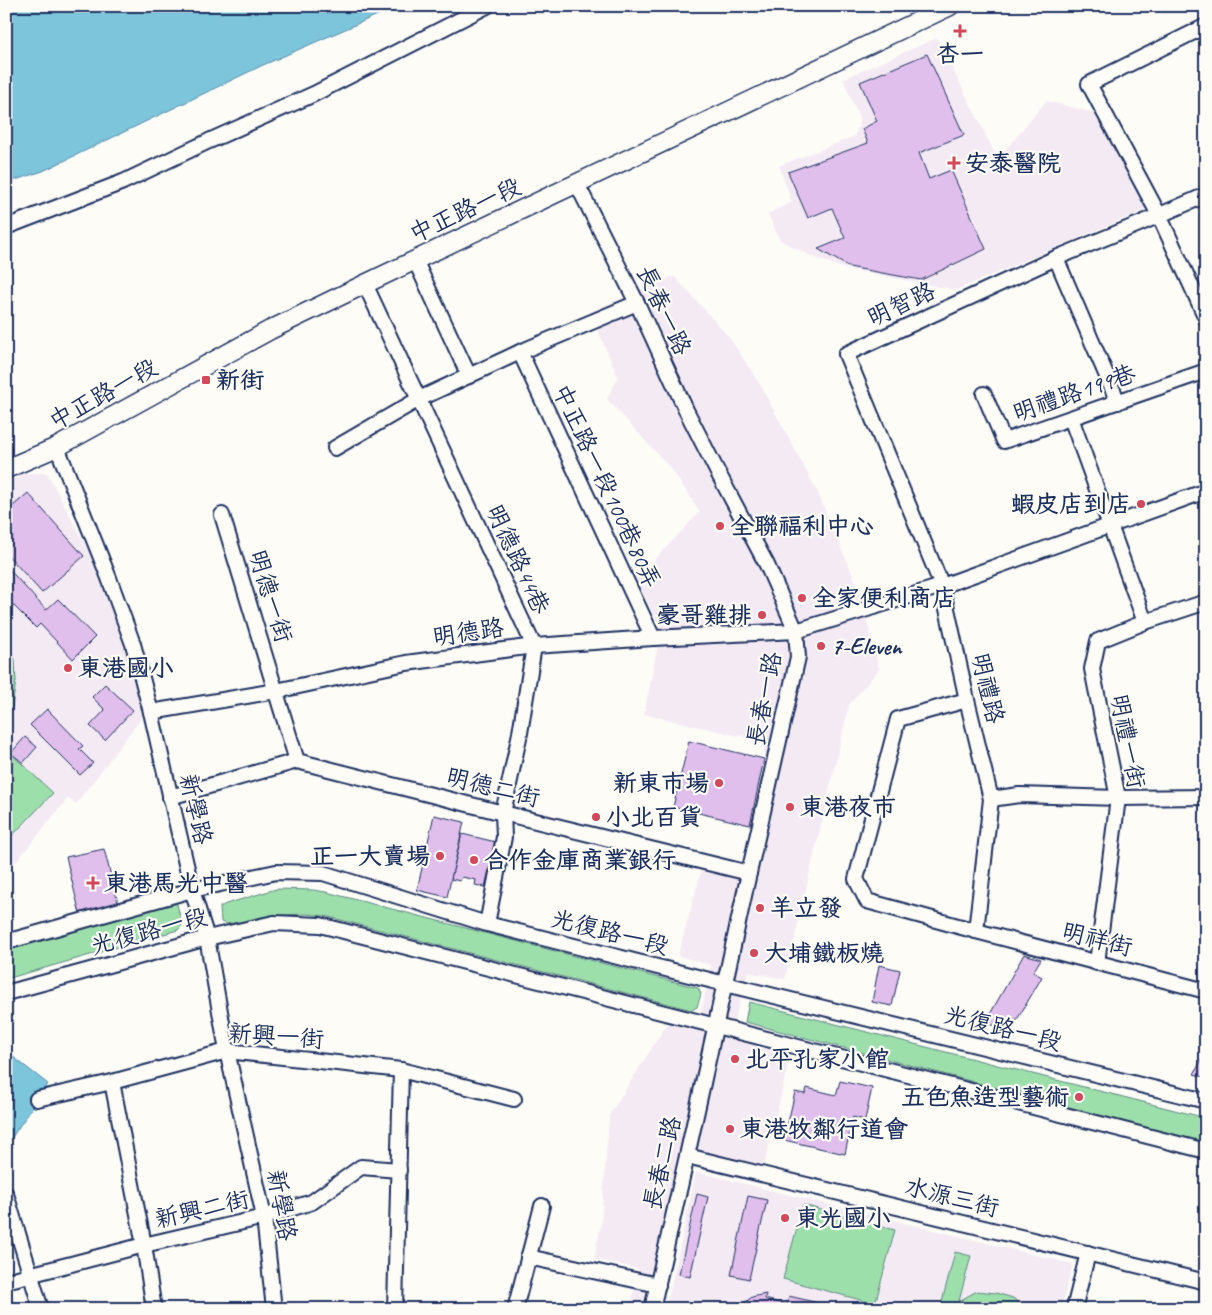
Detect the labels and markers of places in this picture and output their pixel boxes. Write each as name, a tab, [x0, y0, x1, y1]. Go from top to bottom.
marker: 杏一	[954, 25, 966, 37]
place label: 杏一	[936, 39, 984, 69]
place label: 安泰醫院	[965, 148, 1061, 178]
marker: 安泰醫院	[947, 156, 961, 170]
place label: 新街	[216, 365, 264, 395]
marker: 新街	[200, 374, 212, 386]
place label: 蝦皮店到店	[1011, 489, 1131, 519]
marker: 蝦皮店到店	[1135, 498, 1147, 510]
place label: 全聯福利中心	[730, 511, 874, 541]
marker: 全聯福利中心	[714, 520, 726, 532]
place label: 全家便利商店	[812, 583, 956, 613]
marker: 全家便利商店	[796, 592, 808, 604]
place label: 豪哥雞排	[656, 600, 752, 630]
marker: 豪哥雞排	[756, 609, 768, 621]
place label: 7-Eleven	[831, 631, 904, 661]
marker: 7-Eleven	[815, 640, 827, 652]
place label: 東港國小	[78, 653, 174, 683]
marker: 東港國小	[62, 662, 74, 674]
place label: 新東市場	[613, 768, 709, 798]
marker: 新東市場	[713, 777, 725, 789]
place label: 東港夜市	[800, 792, 896, 822]
marker: 東港夜市	[784, 801, 796, 813]
place label: 小北百貨	[606, 802, 702, 832]
marker: 小北百貨	[590, 811, 602, 823]
place label: 正一大賣場	[310, 841, 430, 871]
place label: 合作金庫商業銀行	[484, 845, 676, 875]
marker: 正一大賣場	[434, 850, 446, 862]
marker: 合作金庫商業銀行	[468, 854, 480, 866]
place label: 東港馬光中醫	[104, 868, 248, 898]
marker: 東港馬光中醫	[86, 876, 100, 890]
place label: 羊立發	[770, 893, 842, 923]
marker: 羊立發	[754, 902, 766, 914]
place label: 大埔鐵板燒	[764, 938, 884, 968]
marker: 大埔鐵板燒	[748, 947, 760, 959]
place label: 北平孔家小館	[745, 1044, 889, 1074]
marker: 北平孔家小館	[729, 1053, 741, 1065]
place label: 五色魚造型藝術	[901, 1082, 1069, 1112]
marker: 五色魚造型藝術	[1073, 1091, 1085, 1103]
place label: 東港牧鄰行道會	[740, 1114, 908, 1144]
marker: 東港牧鄰行道會	[724, 1123, 736, 1135]
place label: 東光國小	[795, 1203, 891, 1233]
marker: 東光國小	[779, 1212, 791, 1224]

